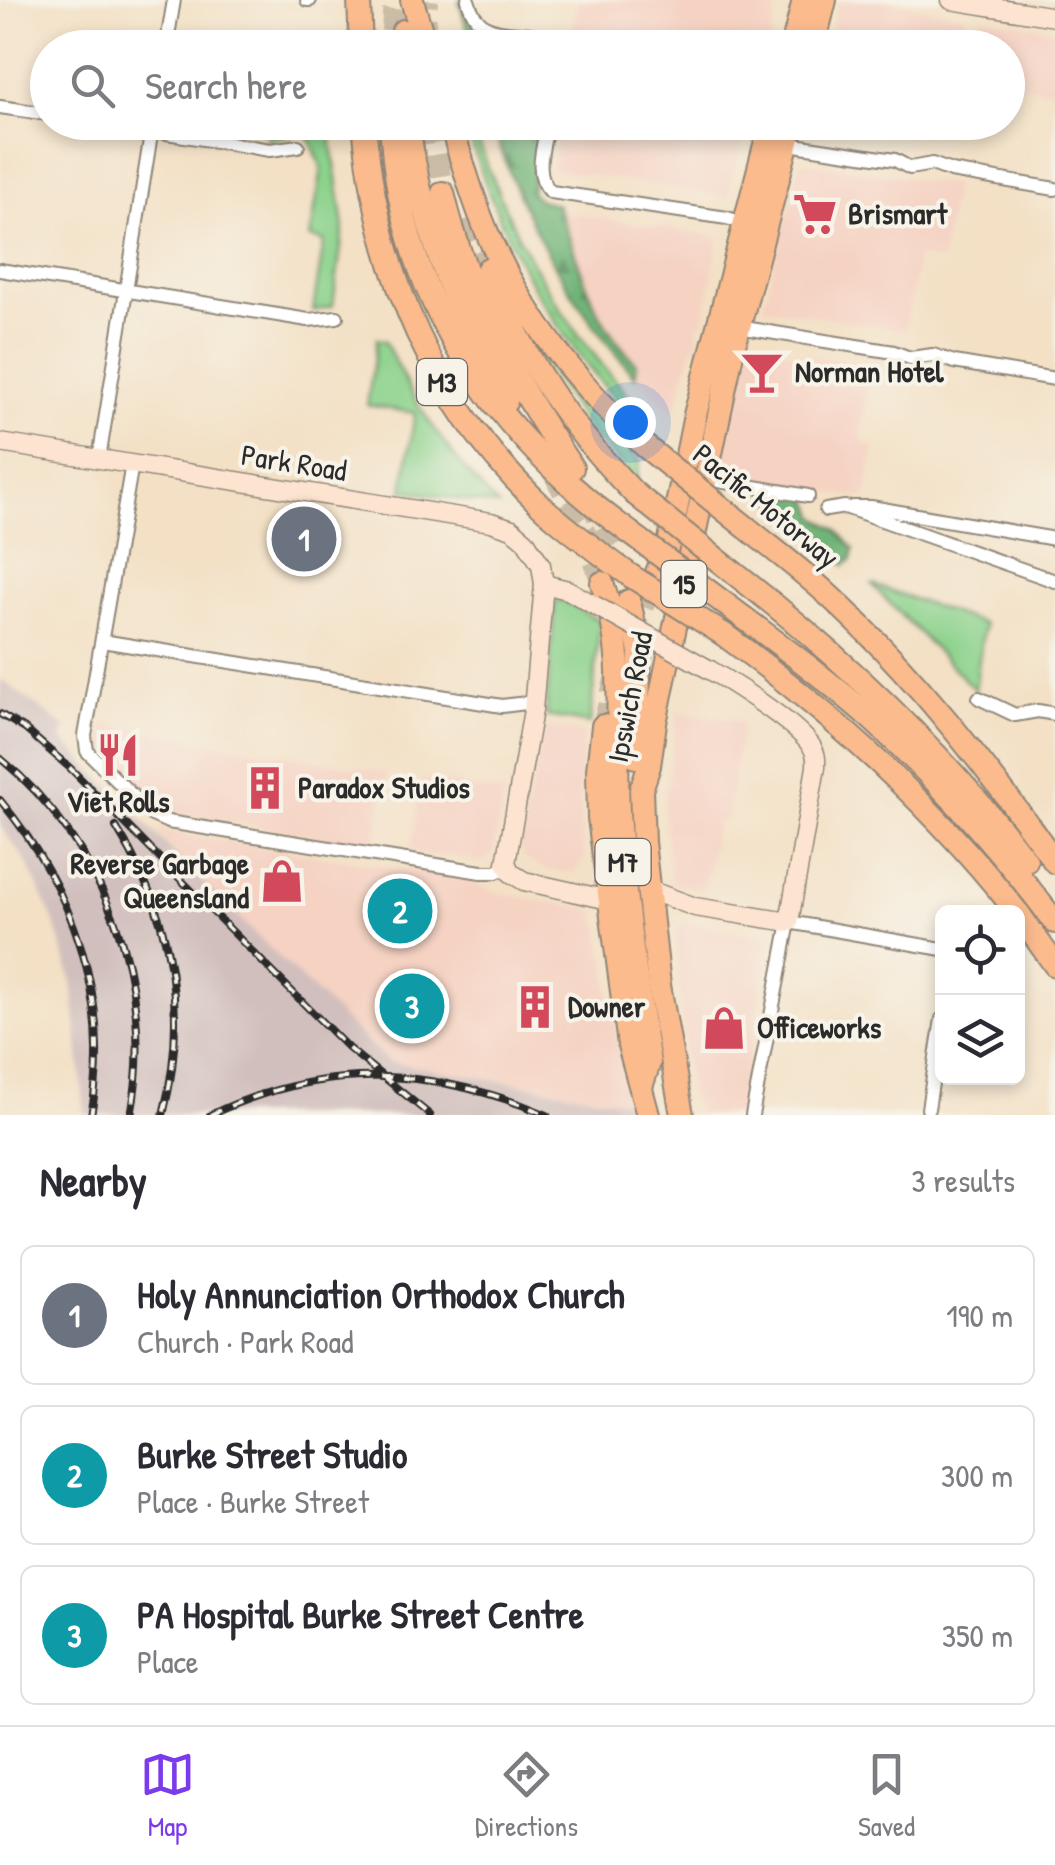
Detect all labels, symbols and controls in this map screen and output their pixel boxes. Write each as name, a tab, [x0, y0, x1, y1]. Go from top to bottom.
search box	[30, 30, 1025, 140]
icon: search	[65, 58, 120, 113]
text: Search here	[145, 59, 307, 111]
supermarket icon: Brismart	[791, 190, 839, 238]
place label: Brismart	[848, 193, 949, 233]
bar icon: Norman Hotel	[738, 348, 786, 396]
place label: Norman Hotel	[795, 351, 945, 391]
road number: M3	[417, 359, 467, 405]
your location	[605, 397, 656, 448]
street label: Park Road	[239, 434, 350, 490]
street label: Pacific Motorway	[685, 434, 848, 577]
pin: 1	[272, 502, 336, 576]
road number: 15	[662, 561, 706, 607]
street label: Ipswich Road	[597, 628, 661, 766]
restaurant icon: Viet Rolls	[94, 731, 142, 779]
building icon: Paradox Studios	[241, 764, 289, 812]
place label: Paradox Studios	[298, 767, 470, 807]
place label: Viet Rolls	[67, 781, 170, 821]
road number: M7	[596, 839, 650, 885]
place label: Reverse Garbage Queensland	[70, 843, 249, 917]
shop icon: Reverse Garbage Queensland	[258, 857, 306, 905]
pin: 2	[368, 874, 432, 948]
map controls	[935, 905, 1025, 1085]
button: locate	[935, 905, 1025, 995]
pin: 3	[380, 968, 444, 1044]
building icon: Downer	[511, 983, 559, 1031]
place label: Downer	[568, 986, 646, 1026]
button: layers	[935, 995, 1025, 1085]
shop icon: Officeworks	[700, 1004, 748, 1052]
place label: Officeworks	[757, 1007, 882, 1047]
text: Nearby	[40, 1152, 147, 1209]
text: 3 results	[911, 1159, 1015, 1202]
text: Holy Annunciation Orthodox Church	[137, 1268, 625, 1320]
text: 1	[69, 1294, 80, 1337]
text: 190 m	[946, 1294, 1013, 1337]
text: Church · Park Road	[137, 1320, 353, 1363]
text: Burke Street Studio	[137, 1428, 407, 1480]
text: 2	[67, 1454, 82, 1497]
text: 300 m	[941, 1454, 1013, 1497]
text: Place · Burke Street	[137, 1480, 369, 1523]
text: PA Hospital Burke Street Centre	[137, 1588, 584, 1640]
text: 3	[67, 1614, 82, 1657]
text: 350 m	[942, 1614, 1013, 1657]
text: Place	[137, 1640, 199, 1683]
tab: Map	[140, 1747, 195, 1845]
tab: Directions	[475, 1747, 578, 1845]
tab: Saved	[858, 1747, 915, 1845]

